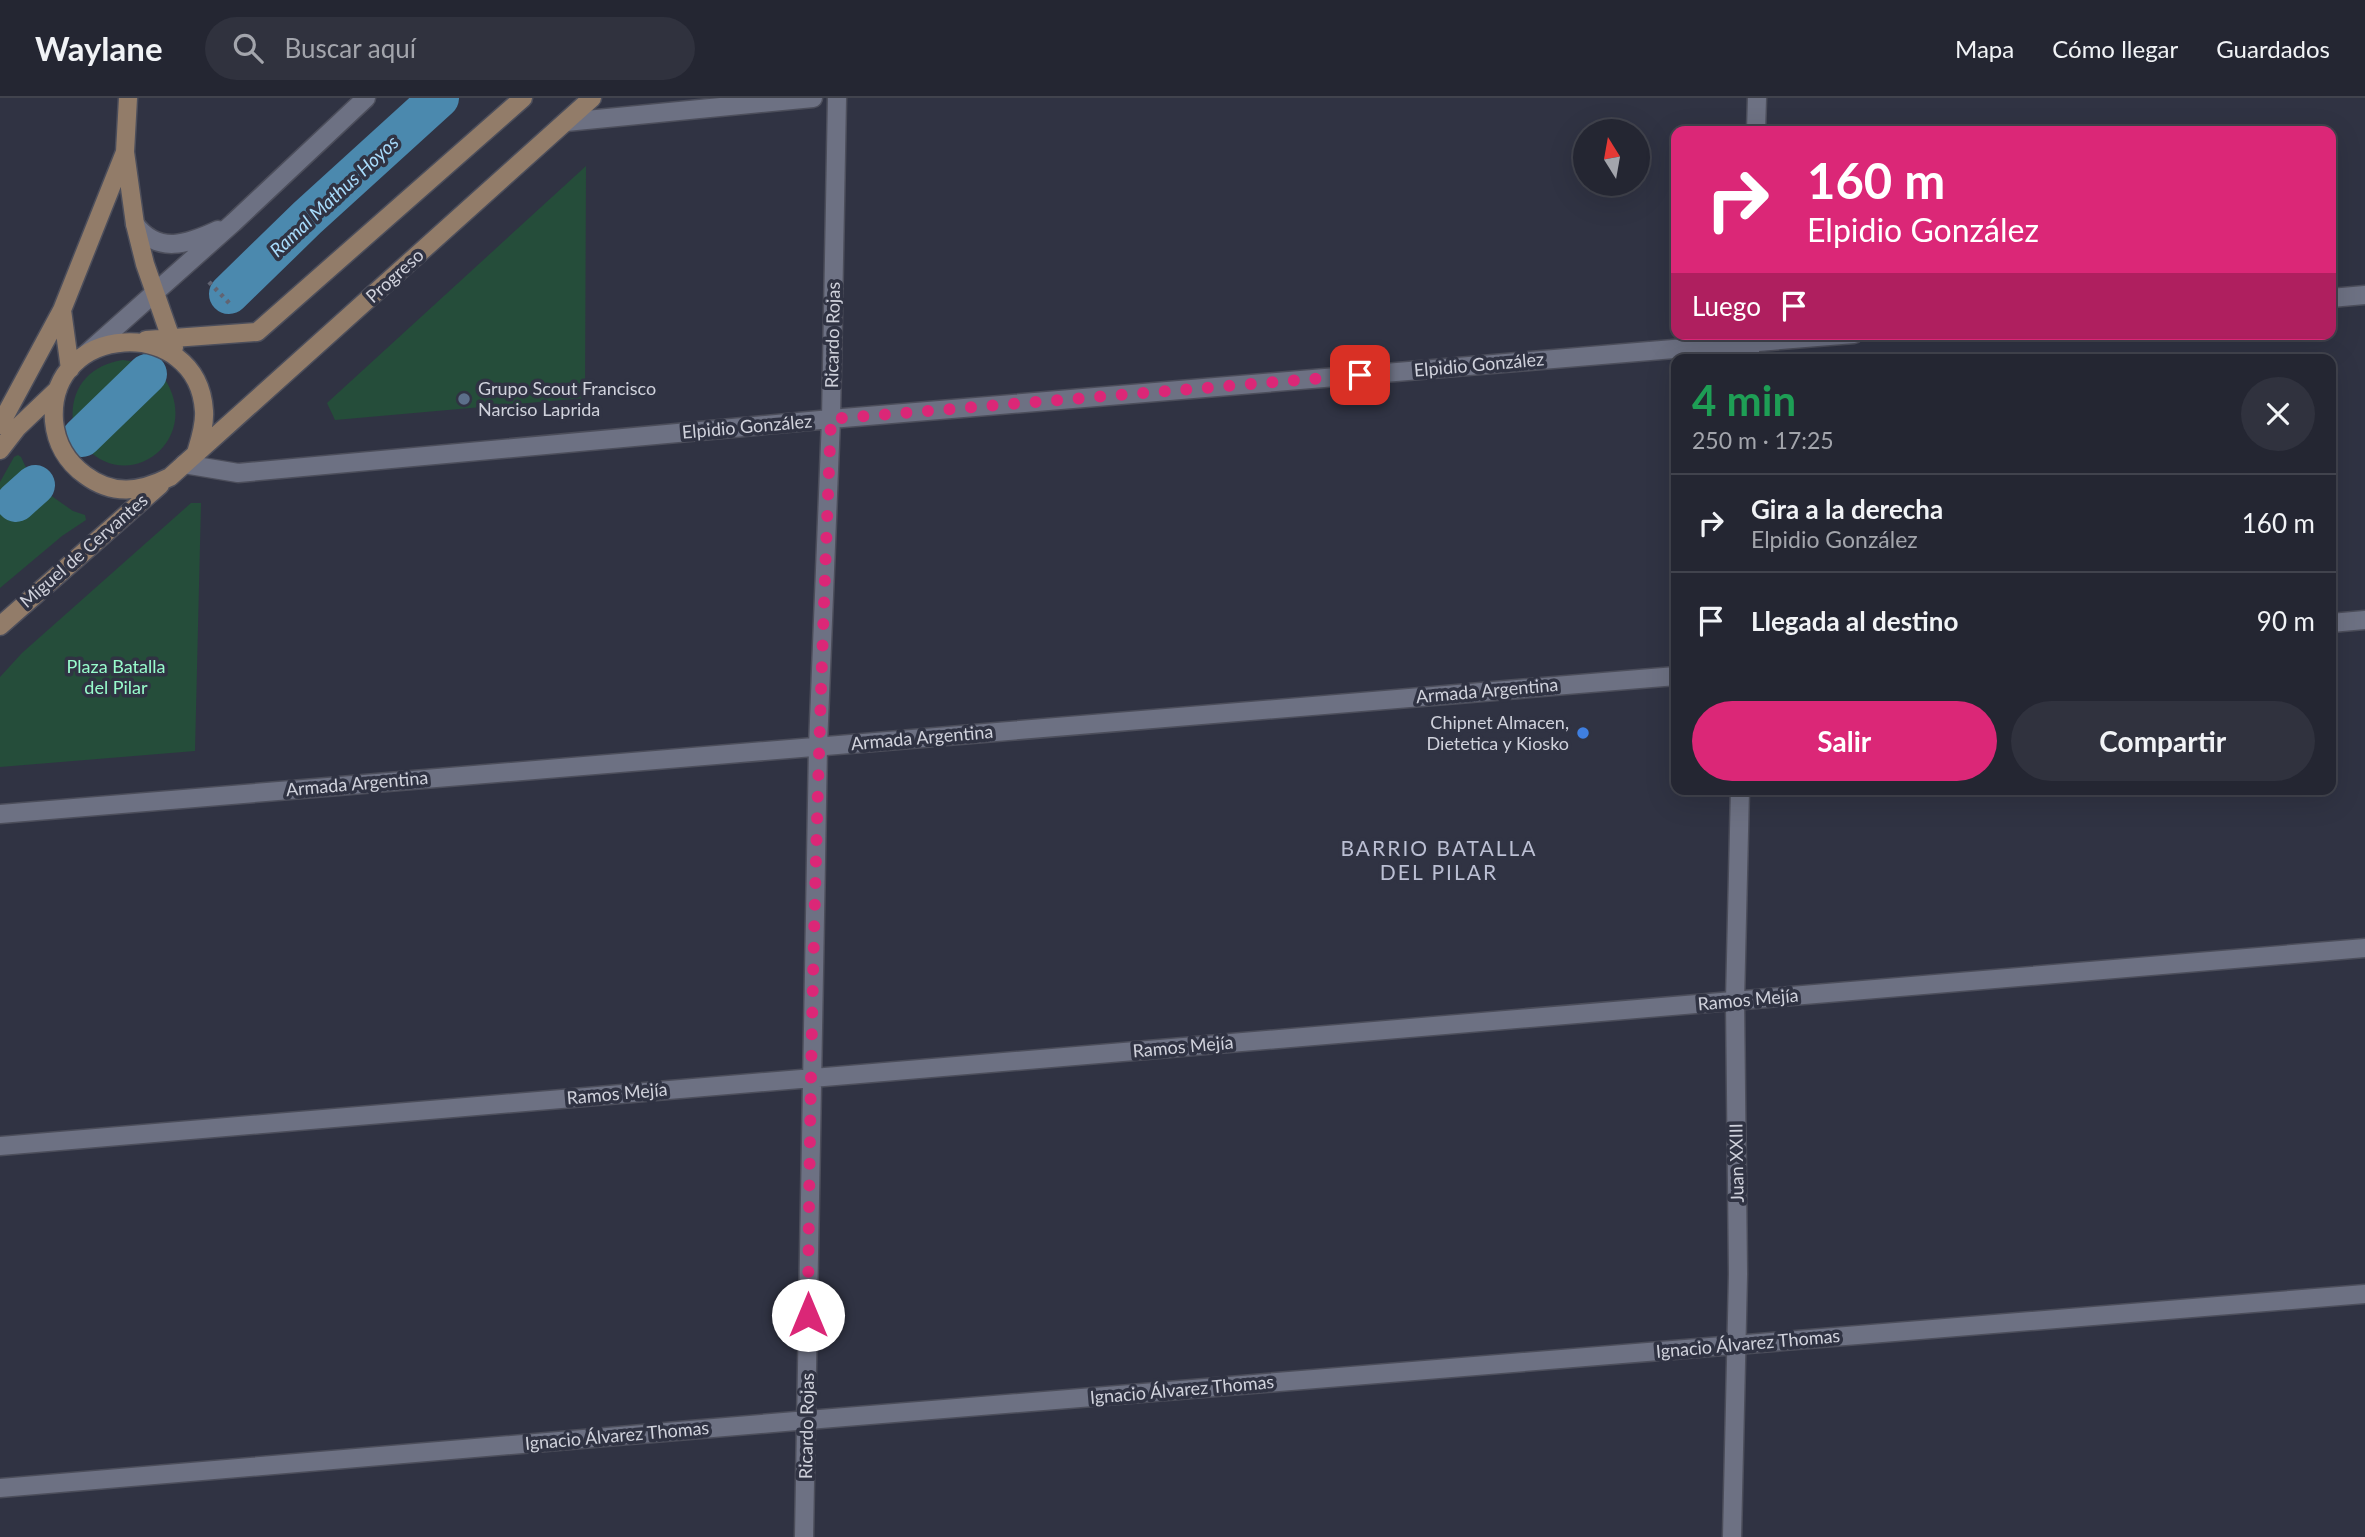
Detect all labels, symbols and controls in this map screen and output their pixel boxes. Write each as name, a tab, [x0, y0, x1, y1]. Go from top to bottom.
search box	[205, 17, 695, 80]
text: Waylane	[35, 28, 163, 68]
icon: search	[229, 29, 267, 67]
text: Buscar aquí	[285, 32, 416, 64]
text: Mapa	[1955, 34, 2014, 63]
text: Cómo llegar	[2052, 34, 2178, 63]
text: Guardados	[2216, 34, 2330, 63]
north arrow	[1573, 119, 1650, 196]
map controls	[1573, 119, 1650, 196]
water label: Ramal Mathus Hoyos	[265, 130, 403, 261]
text: 160 m	[1807, 151, 1945, 209]
icon: right	[1692, 154, 1783, 245]
text: Elpidio González	[1807, 210, 2039, 249]
street label: Progreso	[361, 244, 428, 307]
street label: Ricardo Rojas	[820, 282, 844, 388]
icon: arrive	[1775, 287, 1813, 325]
text: Luego	[1692, 290, 1761, 322]
pin	[1330, 345, 1390, 405]
street label: Elpidio González	[1413, 347, 1545, 381]
icon: arrive	[1341, 356, 1379, 394]
text: 4 min	[1692, 375, 1796, 425]
place label: Grupo Scout Francisco Narciso Laprida	[478, 377, 656, 420]
button: close	[2241, 377, 2315, 451]
marker: Grupo Scout Francisco Narciso Laprida	[456, 391, 472, 407]
street label: Elpidio González	[681, 409, 813, 443]
text: 250 m · 17:25	[1692, 426, 1834, 454]
street label: Miguel de Cervantes	[15, 489, 152, 612]
text: Gira a la derecha	[1751, 493, 1943, 525]
icon: right	[1692, 504, 1730, 542]
text: 160 m	[2242, 507, 2315, 539]
text: Elpidio González	[1751, 525, 1918, 553]
icon: arrive	[1692, 602, 1730, 640]
text: Llegada al destino	[1751, 605, 1958, 637]
text: 90 m	[2257, 605, 2315, 637]
park label: Plaza Batalla del Pilar	[67, 655, 165, 698]
street label: Armada Argentina	[1415, 673, 1559, 707]
button: Salir	[1692, 701, 1997, 781]
button: Compartir	[2011, 701, 2315, 781]
place label: Chipnet Almacen, Dietetica y Kiosko	[1427, 711, 1569, 754]
street label: Armada Argentina	[850, 720, 994, 754]
marker: Chipnet Almacen, Dietetica y Kiosko	[1575, 725, 1591, 741]
street label: Armada Argentina	[285, 766, 429, 800]
district label: BARRIO BATALLA DEL PILAR	[1341, 835, 1538, 884]
street label: Ramos Mejía	[1697, 984, 1799, 1014]
street label: Ramos Mejía	[1132, 1031, 1234, 1061]
street label: Ramos Mejía	[566, 1078, 668, 1108]
street label: Juan XXIII	[1724, 1123, 1748, 1203]
position arrow	[771, 1278, 845, 1352]
street label: Ignacio Álvarez Thomas	[1655, 1324, 1841, 1362]
street label: Ignacio Álvarez Thomas	[1089, 1370, 1275, 1408]
street label: Ricardo Rojas	[794, 1373, 818, 1479]
street label: Ignacio Álvarez Thomas	[524, 1416, 710, 1454]

